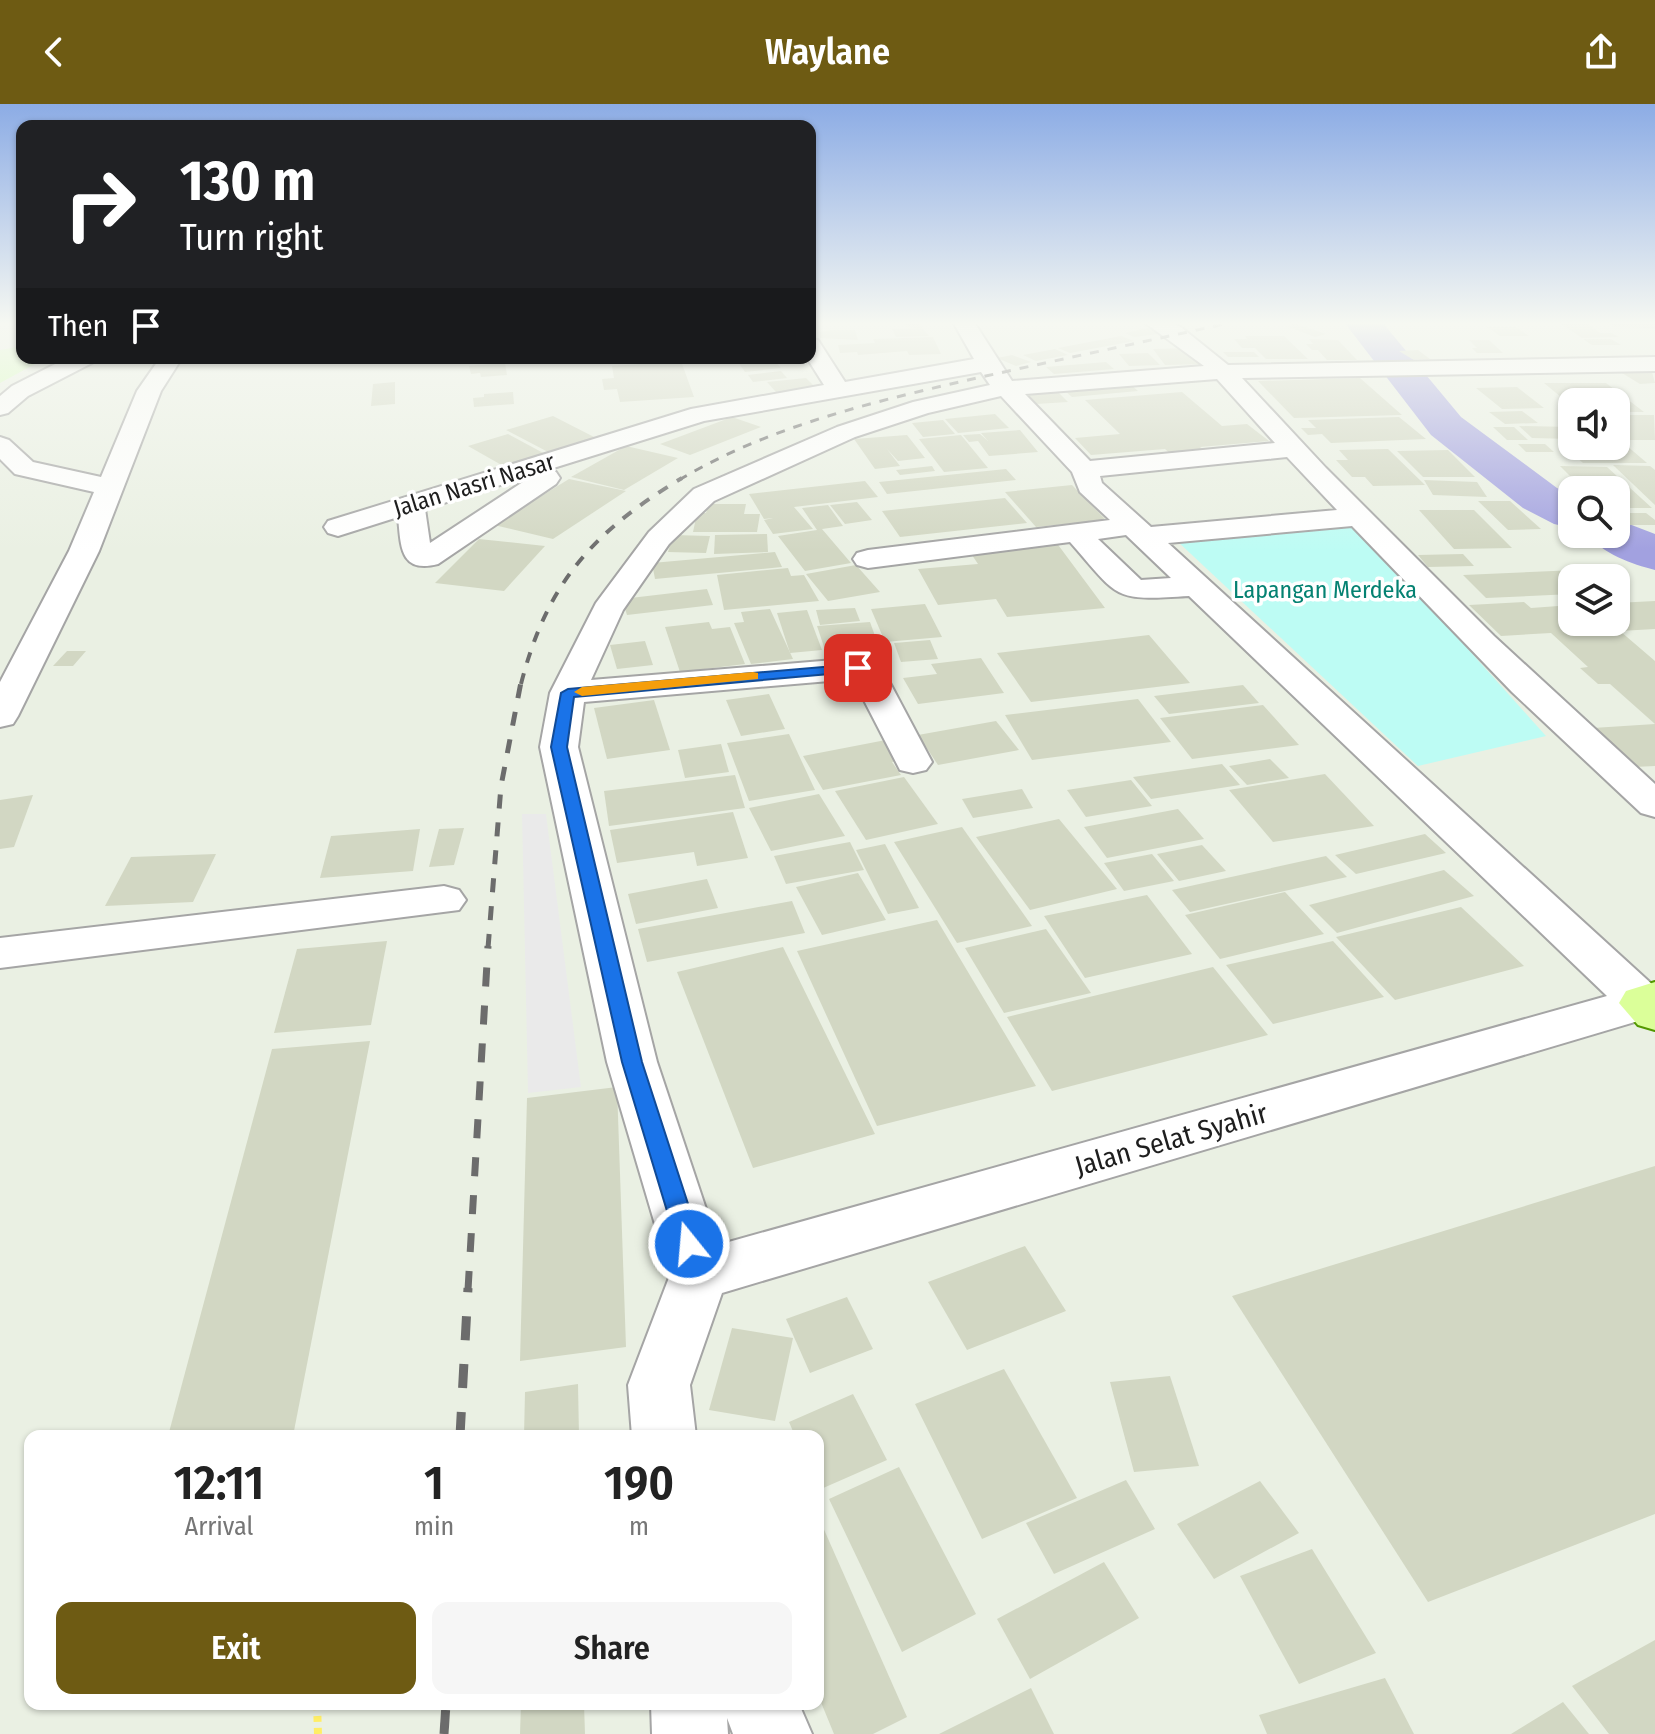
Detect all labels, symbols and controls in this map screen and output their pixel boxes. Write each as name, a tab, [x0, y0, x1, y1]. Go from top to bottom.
icon: back	[32, 30, 76, 74]
text: Waylane	[765, 30, 890, 74]
icon: share	[1579, 30, 1623, 74]
text: 130 m	[180, 148, 315, 215]
icon: right	[48, 152, 152, 256]
text: Turn right	[180, 216, 323, 260]
icon: arrive	[124, 304, 168, 348]
text: Then	[48, 308, 108, 344]
map controls	[1558, 388, 1630, 636]
button: sound	[1558, 388, 1630, 460]
street label: Jalan Nasri Nasar	[390, 447, 559, 523]
button: search	[1558, 476, 1630, 548]
button: layers	[1558, 564, 1630, 636]
park label: Lapangan Merdeka	[1233, 576, 1417, 604]
pin	[824, 634, 892, 702]
icon: arrive	[836, 646, 880, 690]
street label: Jalan Selat Syahir	[1071, 1096, 1271, 1183]
position arrow	[647, 1202, 731, 1286]
text: 12:11	[174, 1454, 264, 1512]
text: 1	[424, 1454, 444, 1512]
text: 190	[604, 1454, 674, 1512]
text: Arrival	[184, 1511, 253, 1542]
text: min	[414, 1511, 454, 1542]
text: m	[629, 1511, 649, 1542]
button: Exit	[56, 1602, 416, 1694]
button: Share	[432, 1602, 792, 1694]

